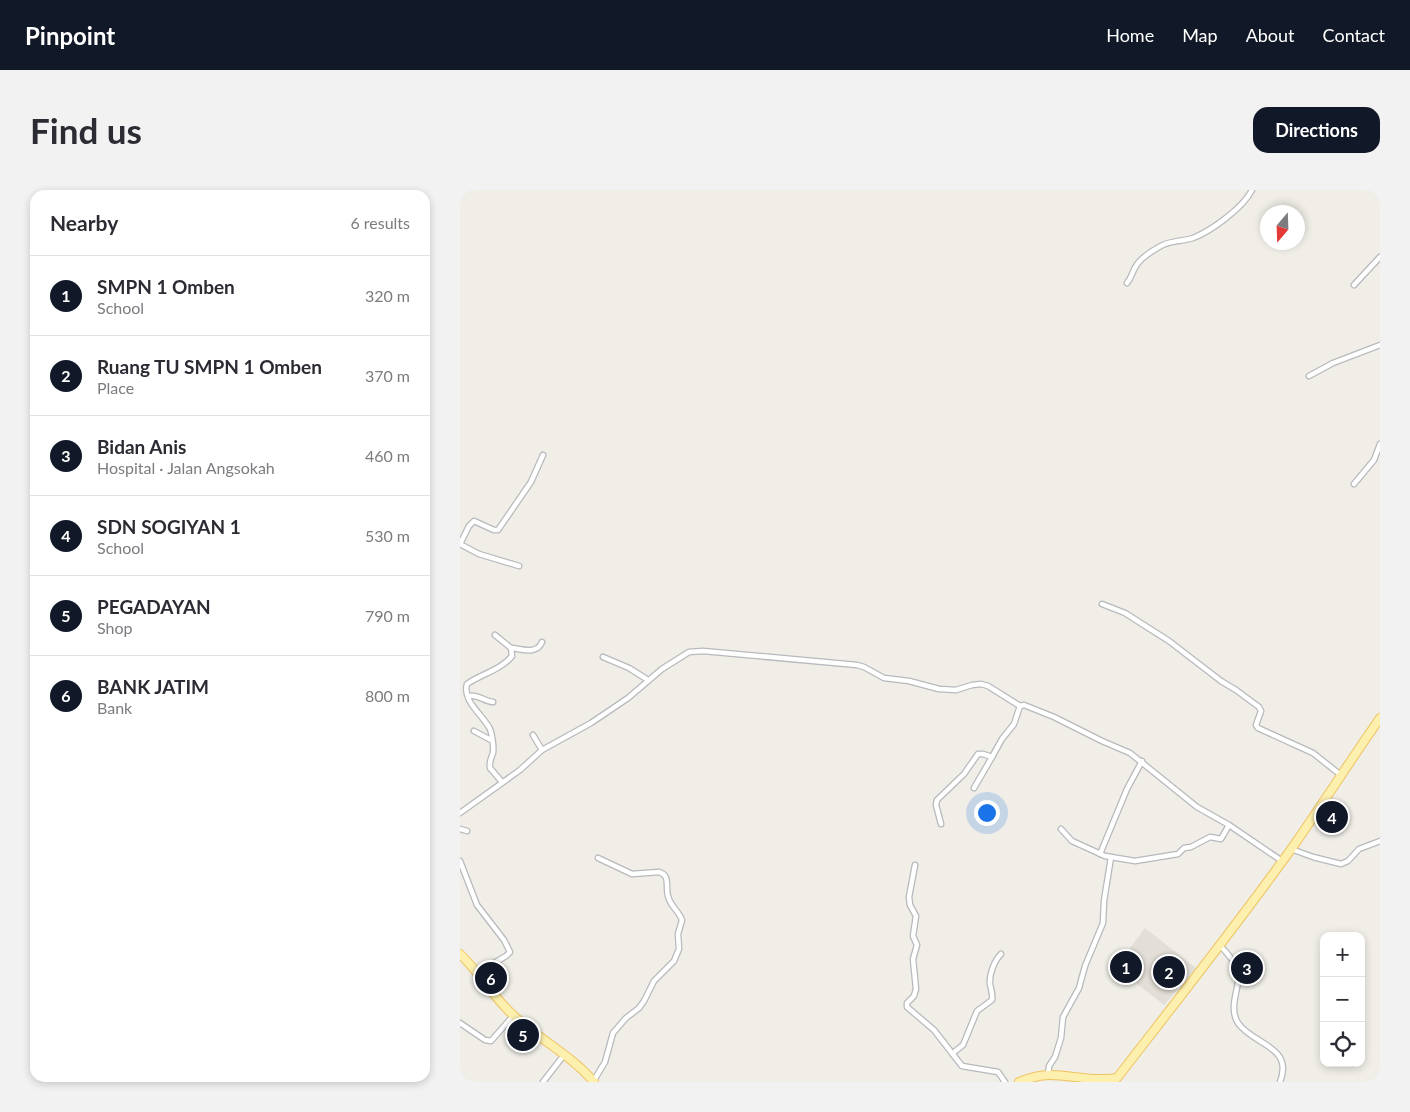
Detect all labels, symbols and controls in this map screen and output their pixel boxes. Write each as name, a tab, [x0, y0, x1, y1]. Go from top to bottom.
text: Pinpoint	[25, 21, 115, 50]
text: Home	[1106, 24, 1154, 46]
text: Map	[1182, 24, 1218, 46]
text: About	[1246, 24, 1295, 46]
text: Contact	[1323, 24, 1385, 46]
button: Directions	[1253, 107, 1380, 153]
text: Find us	[30, 109, 142, 151]
north arrow	[1260, 205, 1305, 250]
text: Nearby	[50, 210, 118, 235]
text: 6 results	[350, 213, 410, 232]
text: SMPN 1 Omben	[97, 275, 235, 298]
text: 1	[61, 286, 71, 305]
text: 320 m	[365, 286, 410, 305]
text: School	[97, 298, 144, 317]
text: Ruang TU SMPN 1 Omben	[97, 355, 322, 378]
text: 2	[61, 366, 71, 385]
text: 370 m	[365, 366, 410, 385]
text: Place	[97, 378, 134, 397]
text: Bidan Anis	[97, 435, 186, 458]
text: 3	[61, 446, 71, 465]
text: 460 m	[365, 446, 410, 465]
text: Hospital · Jalan Angsokah	[97, 458, 275, 477]
text: SDN SOGIYAN 1	[97, 515, 241, 538]
text: 4	[61, 526, 71, 545]
text: 530 m	[365, 526, 410, 545]
text: School	[97, 538, 144, 557]
text: PEGADAYAN	[97, 595, 211, 618]
text: 5	[61, 606, 71, 625]
text: 790 m	[365, 606, 410, 625]
text: Shop	[97, 618, 133, 637]
text: BANK JATIM	[97, 675, 209, 698]
text: 6	[61, 686, 71, 705]
text: 800 m	[365, 686, 410, 705]
text: Bank	[97, 698, 132, 717]
pin: 4	[1316, 798, 1348, 836]
your location	[974, 800, 1000, 826]
map controls	[1320, 932, 1365, 1067]
button: +	[1320, 932, 1365, 977]
pin: 1	[1110, 948, 1142, 986]
pin: 3	[1231, 949, 1263, 987]
pin: 2	[1153, 953, 1185, 991]
pin: 6	[475, 959, 507, 997]
button: −	[1320, 977, 1365, 1022]
pin: 5	[507, 1016, 539, 1054]
button: locate	[1320, 1022, 1365, 1067]

